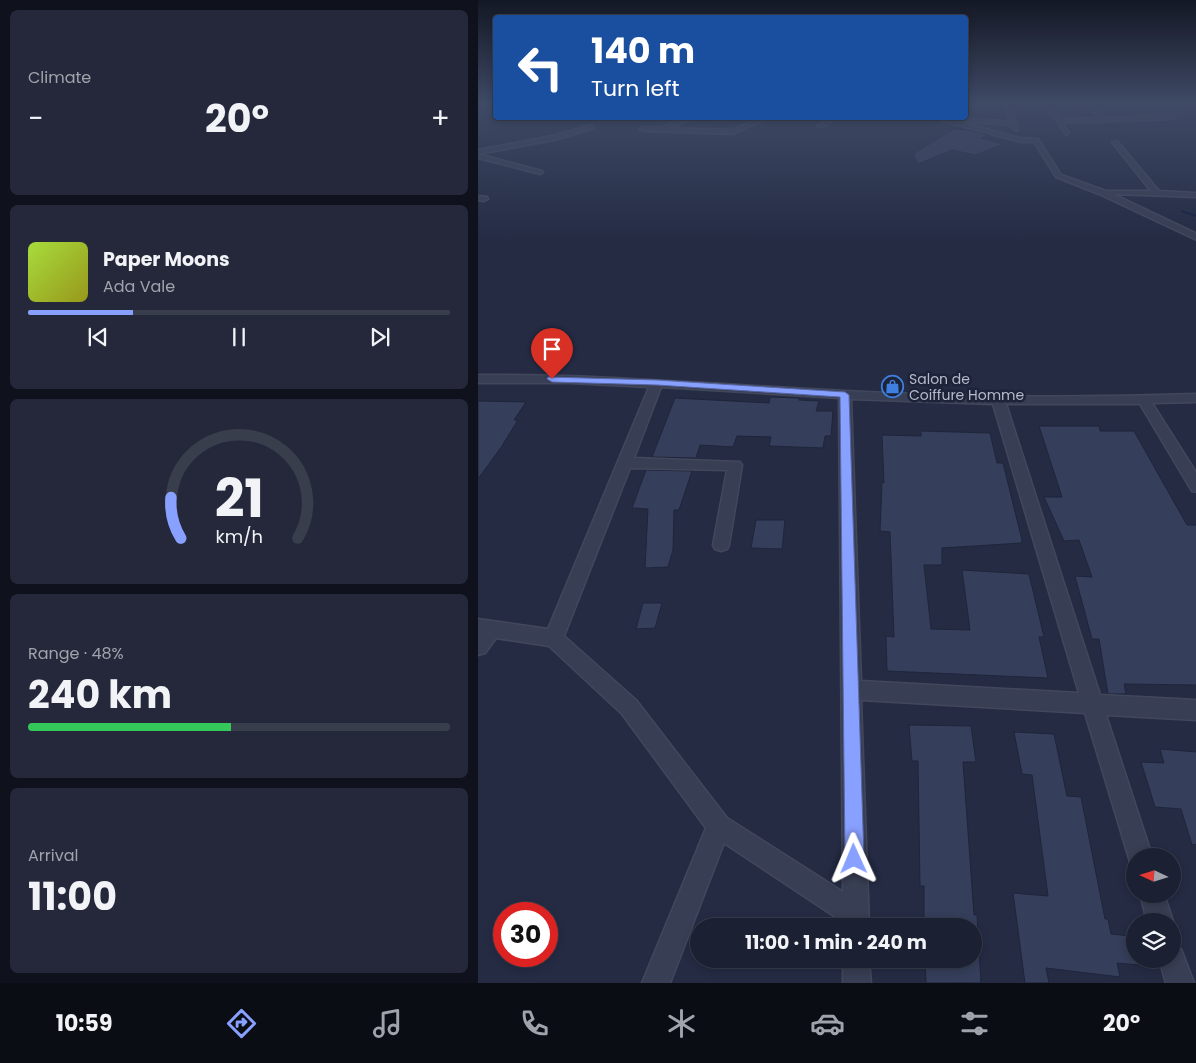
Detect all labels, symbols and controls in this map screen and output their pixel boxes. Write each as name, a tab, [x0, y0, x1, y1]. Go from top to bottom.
text: 140 m	[591, 26, 695, 75]
icon: left	[508, 35, 573, 100]
text: Climate	[28, 66, 91, 89]
text: Turn left	[591, 73, 679, 104]
text: 20°	[205, 92, 269, 145]
text: −	[28, 99, 43, 138]
text: +	[431, 99, 450, 138]
text: Paper Moons	[103, 246, 230, 273]
text: Ada Vale	[103, 275, 175, 298]
icon: previous	[84, 323, 112, 351]
icon: pause	[225, 323, 253, 351]
icon: next	[366, 323, 394, 351]
pin	[531, 328, 573, 379]
icon: arrive	[538, 335, 566, 363]
place label: Salon de Coiffure Homme	[909, 369, 1025, 405]
shop icon: Salon de Coiffure Homme	[881, 375, 905, 399]
text: 21	[214, 462, 264, 535]
text: km/h	[215, 524, 263, 549]
text: Range · 48%	[28, 642, 124, 665]
text: 240 km	[28, 668, 172, 721]
position arrow	[827, 832, 879, 884]
text: Arrival	[28, 844, 78, 867]
north arrow	[1126, 848, 1180, 902]
map controls	[1126, 848, 1181, 968]
text: 11:00	[28, 870, 117, 923]
speed limit sign: 30	[493, 902, 558, 967]
button: layers	[1126, 913, 1181, 968]
text: 11:00 · 1 min · 240 m	[745, 929, 927, 956]
icon: directions	[224, 1006, 259, 1041]
icon: music	[370, 1006, 405, 1041]
icon: phone	[517, 1006, 552, 1041]
icon: climate	[664, 1006, 699, 1041]
icon: car	[810, 1006, 845, 1041]
icon: filters	[957, 1006, 992, 1041]
text: 10:59	[56, 1008, 112, 1039]
text: 20°	[1103, 1008, 1140, 1039]

